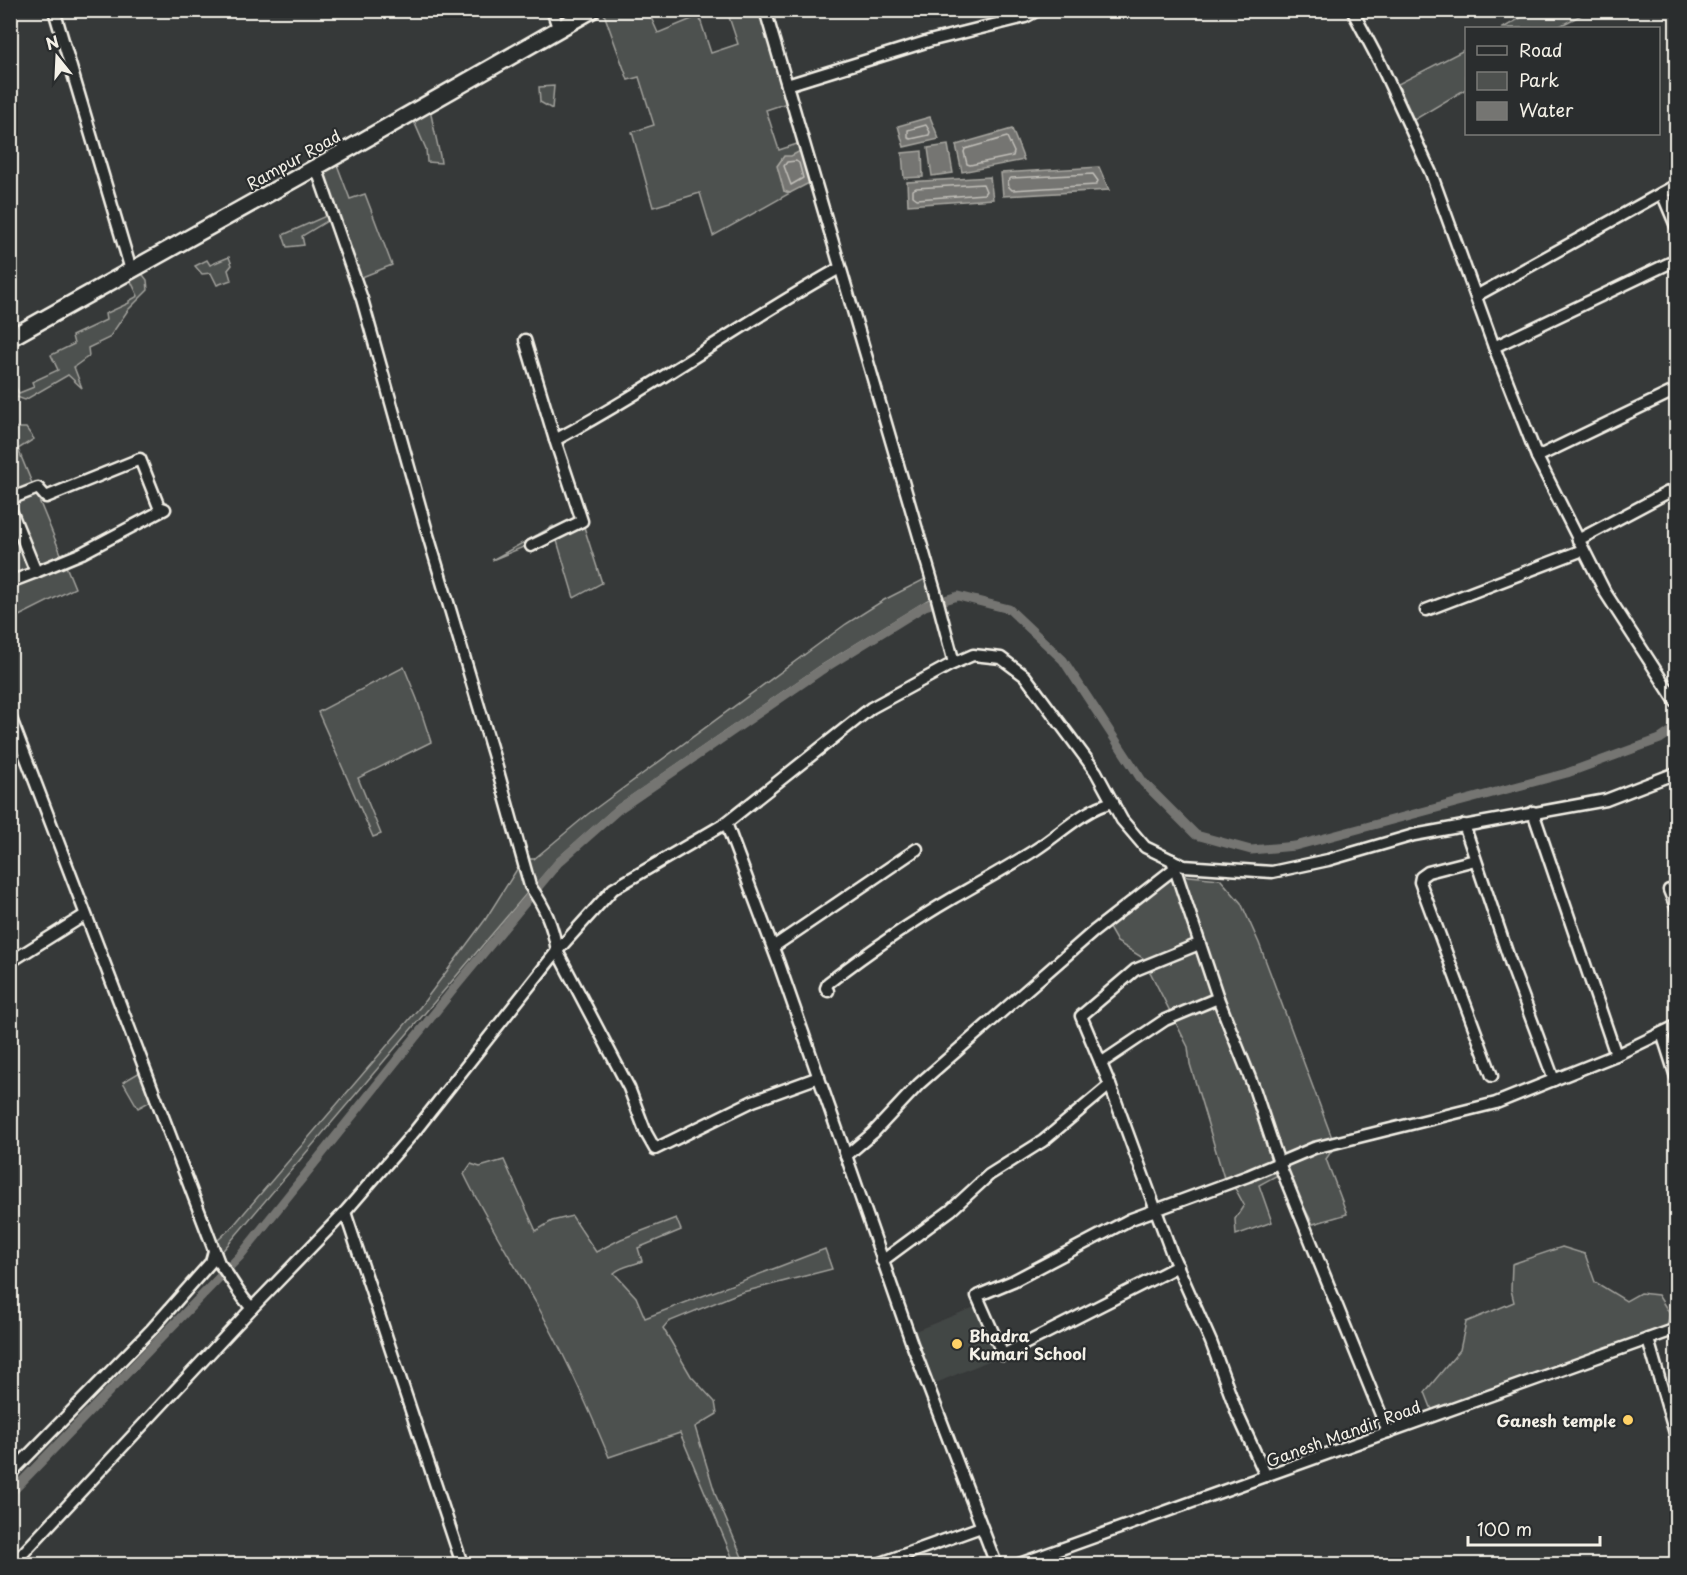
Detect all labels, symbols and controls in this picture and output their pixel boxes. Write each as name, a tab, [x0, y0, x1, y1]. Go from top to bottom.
north arrow	[27, 27, 87, 87]
legend	[1465, 27, 1660, 135]
text: N	[42, 28, 62, 55]
text: Road	[1519, 36, 1563, 63]
text: Park	[1519, 66, 1559, 93]
text: Water	[1519, 96, 1574, 123]
street label: Rampur Road	[241, 123, 345, 195]
place label: Bhadra Kumari School	[969, 1323, 1086, 1365]
marker: Bhadra Kumari School	[950, 1337, 964, 1351]
street label: Ganesh Mandir Road	[1262, 1394, 1424, 1472]
place label: Ganesh temple	[1496, 1408, 1616, 1432]
marker: Ganesh temple	[1621, 1413, 1635, 1427]
scale bar	[1468, 1509, 1600, 1547]
text: 100 m	[1477, 1515, 1532, 1542]

